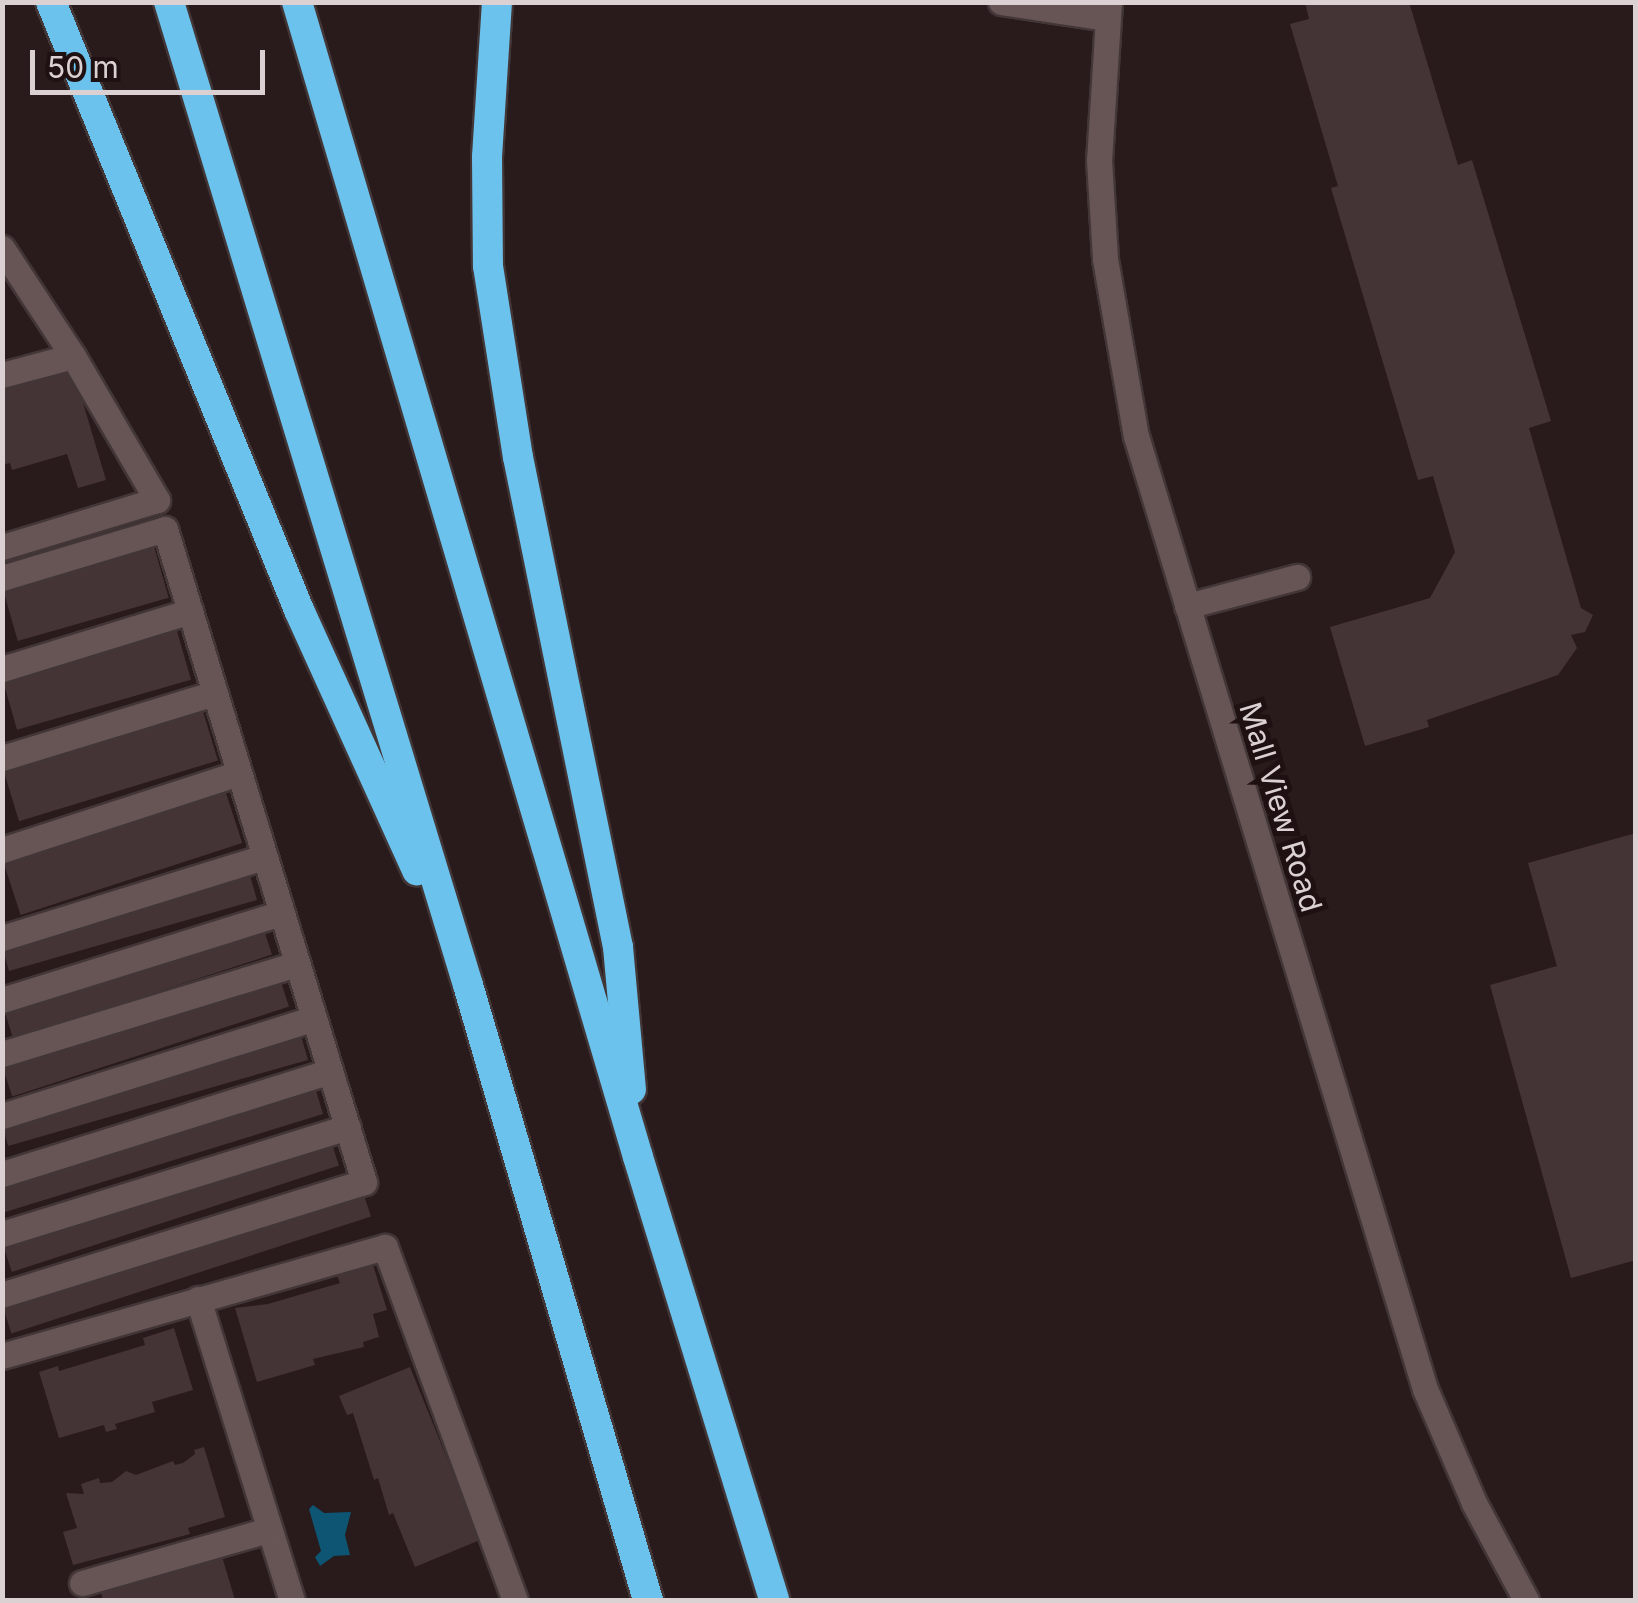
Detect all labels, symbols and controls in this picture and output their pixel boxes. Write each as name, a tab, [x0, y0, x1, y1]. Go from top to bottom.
scale bar	[35, 30, 270, 92]
text: 50 m	[47, 49, 119, 85]
street label: Mall View Road	[1232, 698, 1330, 916]

